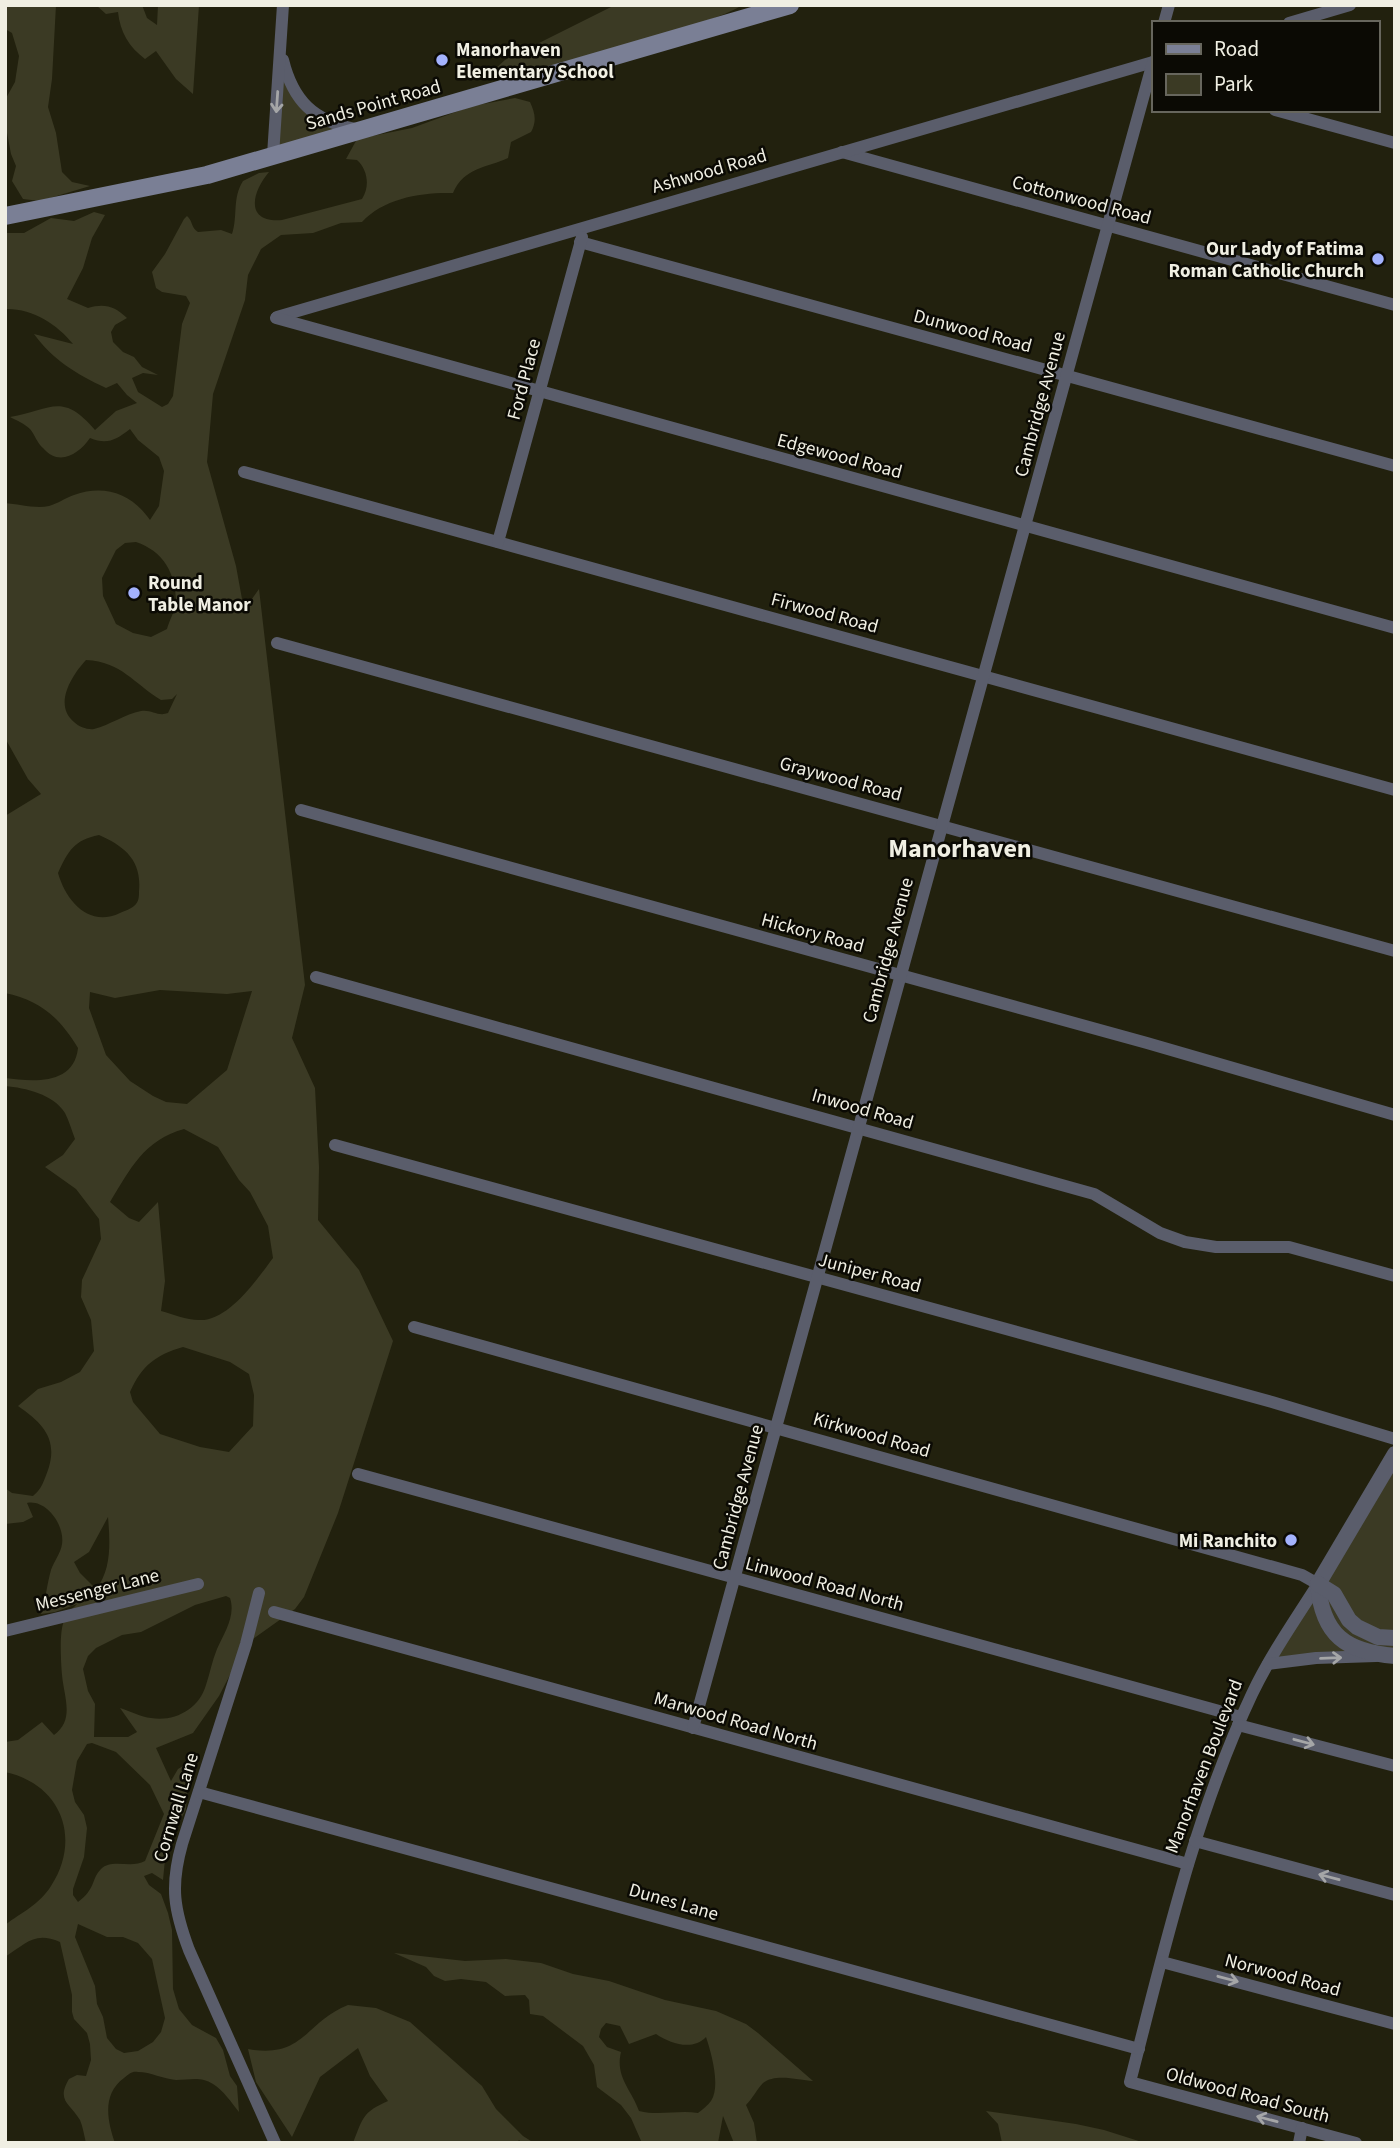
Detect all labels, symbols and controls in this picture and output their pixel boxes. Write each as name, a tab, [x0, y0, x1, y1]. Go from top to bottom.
legend	[1152, 21, 1379, 112]
text: Road	[1214, 34, 1259, 64]
place label: Manorhaven Elementary School	[456, 37, 614, 86]
marker: Manorhaven Elementary School	[434, 52, 450, 68]
text: Park	[1214, 69, 1254, 99]
street label: Sands Point Road	[303, 73, 444, 138]
one-way arrow	[270, 91, 283, 113]
street label: Ashwood Road	[649, 142, 770, 201]
street label: Cottonwood Road	[1009, 169, 1154, 232]
place label: Our Lady of Fatima Roman Catholic Church	[1168, 236, 1364, 285]
marker: Our Lady of Fatima Roman Catholic Church	[1370, 251, 1386, 267]
street label: Dunwood Road	[910, 303, 1035, 360]
street label: Cambridge Avenue	[1008, 329, 1073, 480]
street label: Ford Place	[501, 336, 548, 423]
street label: Edgewood Road	[774, 427, 905, 486]
place label: Round Table Manor	[148, 570, 251, 619]
marker: Round Table Manor	[126, 585, 142, 601]
street label: Firwood Road	[768, 586, 881, 641]
street label: Graywood Road	[776, 750, 905, 809]
district label: Manorhaven	[888, 830, 1032, 867]
street label: Cambridge Avenue	[856, 875, 921, 1026]
street label: Hickory Road	[758, 907, 867, 960]
street label: Inwood Road	[809, 1082, 917, 1137]
street label: Juniper Road	[815, 1247, 924, 1300]
street label: Kirkwood Road	[810, 1406, 933, 1465]
street label: Cambridge Avenue	[706, 1422, 771, 1573]
place label: Mi Ranchito	[1179, 1528, 1277, 1555]
marker: Mi Ranchito	[1283, 1532, 1299, 1548]
street label: Linwood Road North	[742, 1550, 907, 1619]
street label: Messenger Lane	[33, 1562, 162, 1619]
one-way arrow	[1319, 1651, 1342, 1665]
street label: Manorhaven Boulevard	[1159, 1676, 1250, 1857]
street label: Marwood Road North	[650, 1685, 821, 1758]
one-way arrow	[1292, 1736, 1315, 1749]
street label: Cornwall Lane	[147, 1749, 206, 1866]
one-way arrow	[1318, 1870, 1340, 1883]
street label: Dunes Lane	[626, 1877, 722, 1928]
street label: Norwood Road	[1222, 1947, 1344, 2004]
one-way arrow	[1217, 1974, 1239, 1987]
street label: Oldwood Road South	[1163, 2061, 1333, 2130]
one-way arrow	[1256, 2111, 1278, 2124]

